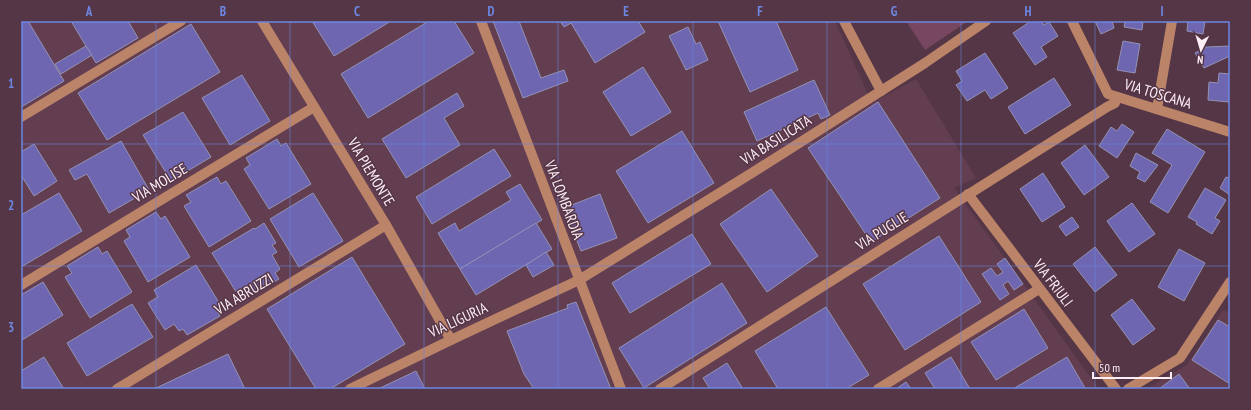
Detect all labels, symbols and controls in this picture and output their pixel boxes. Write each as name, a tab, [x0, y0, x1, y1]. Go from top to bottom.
text: A	[85, 3, 93, 20]
text: B	[220, 3, 226, 20]
text: C	[354, 3, 360, 20]
text: D	[488, 3, 495, 20]
text: E	[623, 3, 629, 20]
text: F	[757, 3, 763, 20]
text: G	[891, 3, 898, 20]
text: H	[1025, 3, 1032, 20]
text: I	[1160, 3, 1164, 20]
north arrow	[1181, 30, 1221, 70]
text: N	[1197, 53, 1204, 67]
street label: VIA TOSCANA	[1121, 74, 1195, 113]
text: 1	[8, 75, 14, 92]
street label: VIA BASILICATA	[736, 110, 815, 169]
street label: VIA PIEMONTE	[343, 133, 399, 209]
street label: VIA LOMBARDIA	[540, 157, 589, 243]
street label: VIA MOLISE	[128, 159, 191, 207]
text: 2	[8, 197, 14, 214]
street label: VIA PUGLIE	[851, 207, 912, 255]
street label: VIA FRIULI	[1029, 254, 1077, 310]
street label: VIA ABRUZZI	[210, 269, 277, 319]
street label: VIA LIGURIA	[424, 297, 491, 342]
text: 3	[8, 319, 14, 336]
scale bar	[1093, 354, 1171, 380]
text: 50 m	[1099, 360, 1120, 375]

